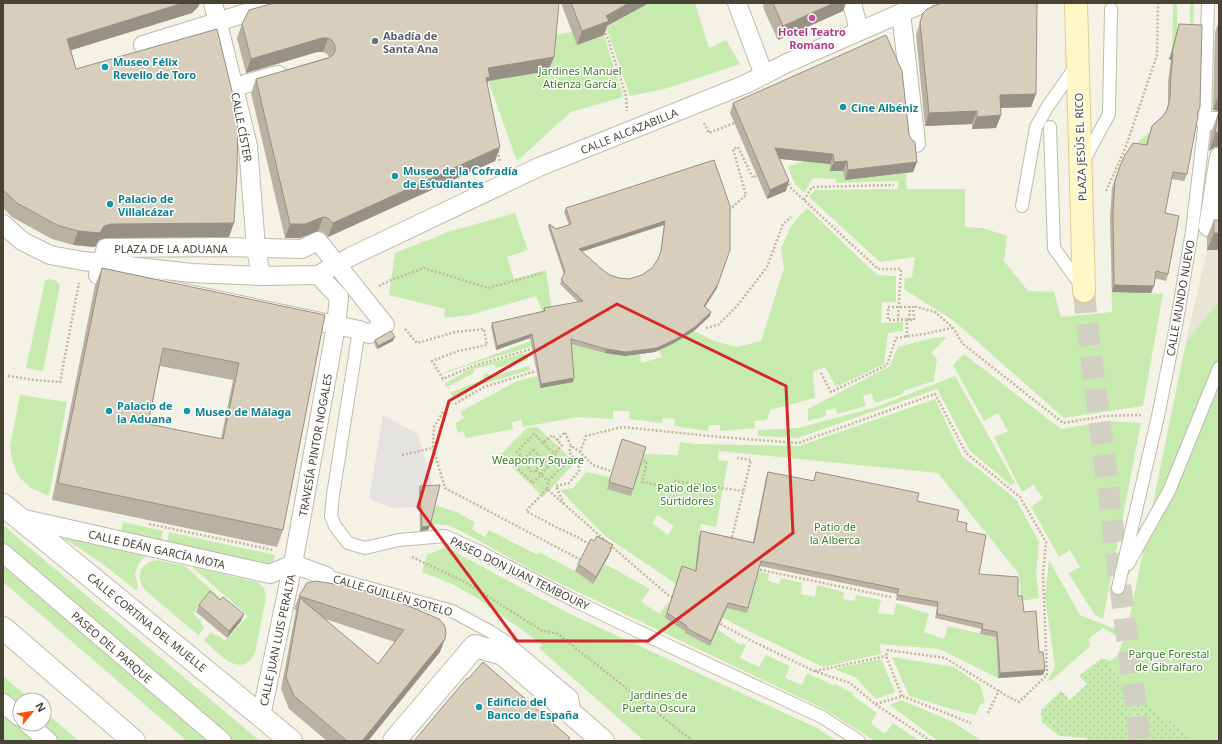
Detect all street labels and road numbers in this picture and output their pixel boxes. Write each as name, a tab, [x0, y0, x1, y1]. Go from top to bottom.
street label: CALLE CÍSTER	[228, 91, 256, 163]
street label: PLAZA JESÚS EL RICO	[1071, 93, 1089, 201]
street label: CALLE ALCAZABILLA	[578, 104, 681, 157]
street label: CALLE MUNDO NUEVO	[1162, 239, 1198, 357]
street label: PLAZA DE LA ADUANA	[114, 241, 229, 256]
street label: TRAVESÍA PINTOR NOGALES	[295, 372, 335, 518]
street label: CALLE DEÁN GARCÍA MOTA	[87, 526, 228, 572]
street label: PASEO DON JUAN TEMBOURY	[448, 533, 593, 614]
street label: CALLE CORTINA DEL MUELLE	[84, 569, 210, 675]
street label: CALLE GUILLÉN SOTELO	[331, 571, 455, 619]
street label: CALLE JUAN LUIS PERALTA	[256, 572, 299, 707]
street label: PASEO DEL PARQUE	[69, 608, 155, 686]

